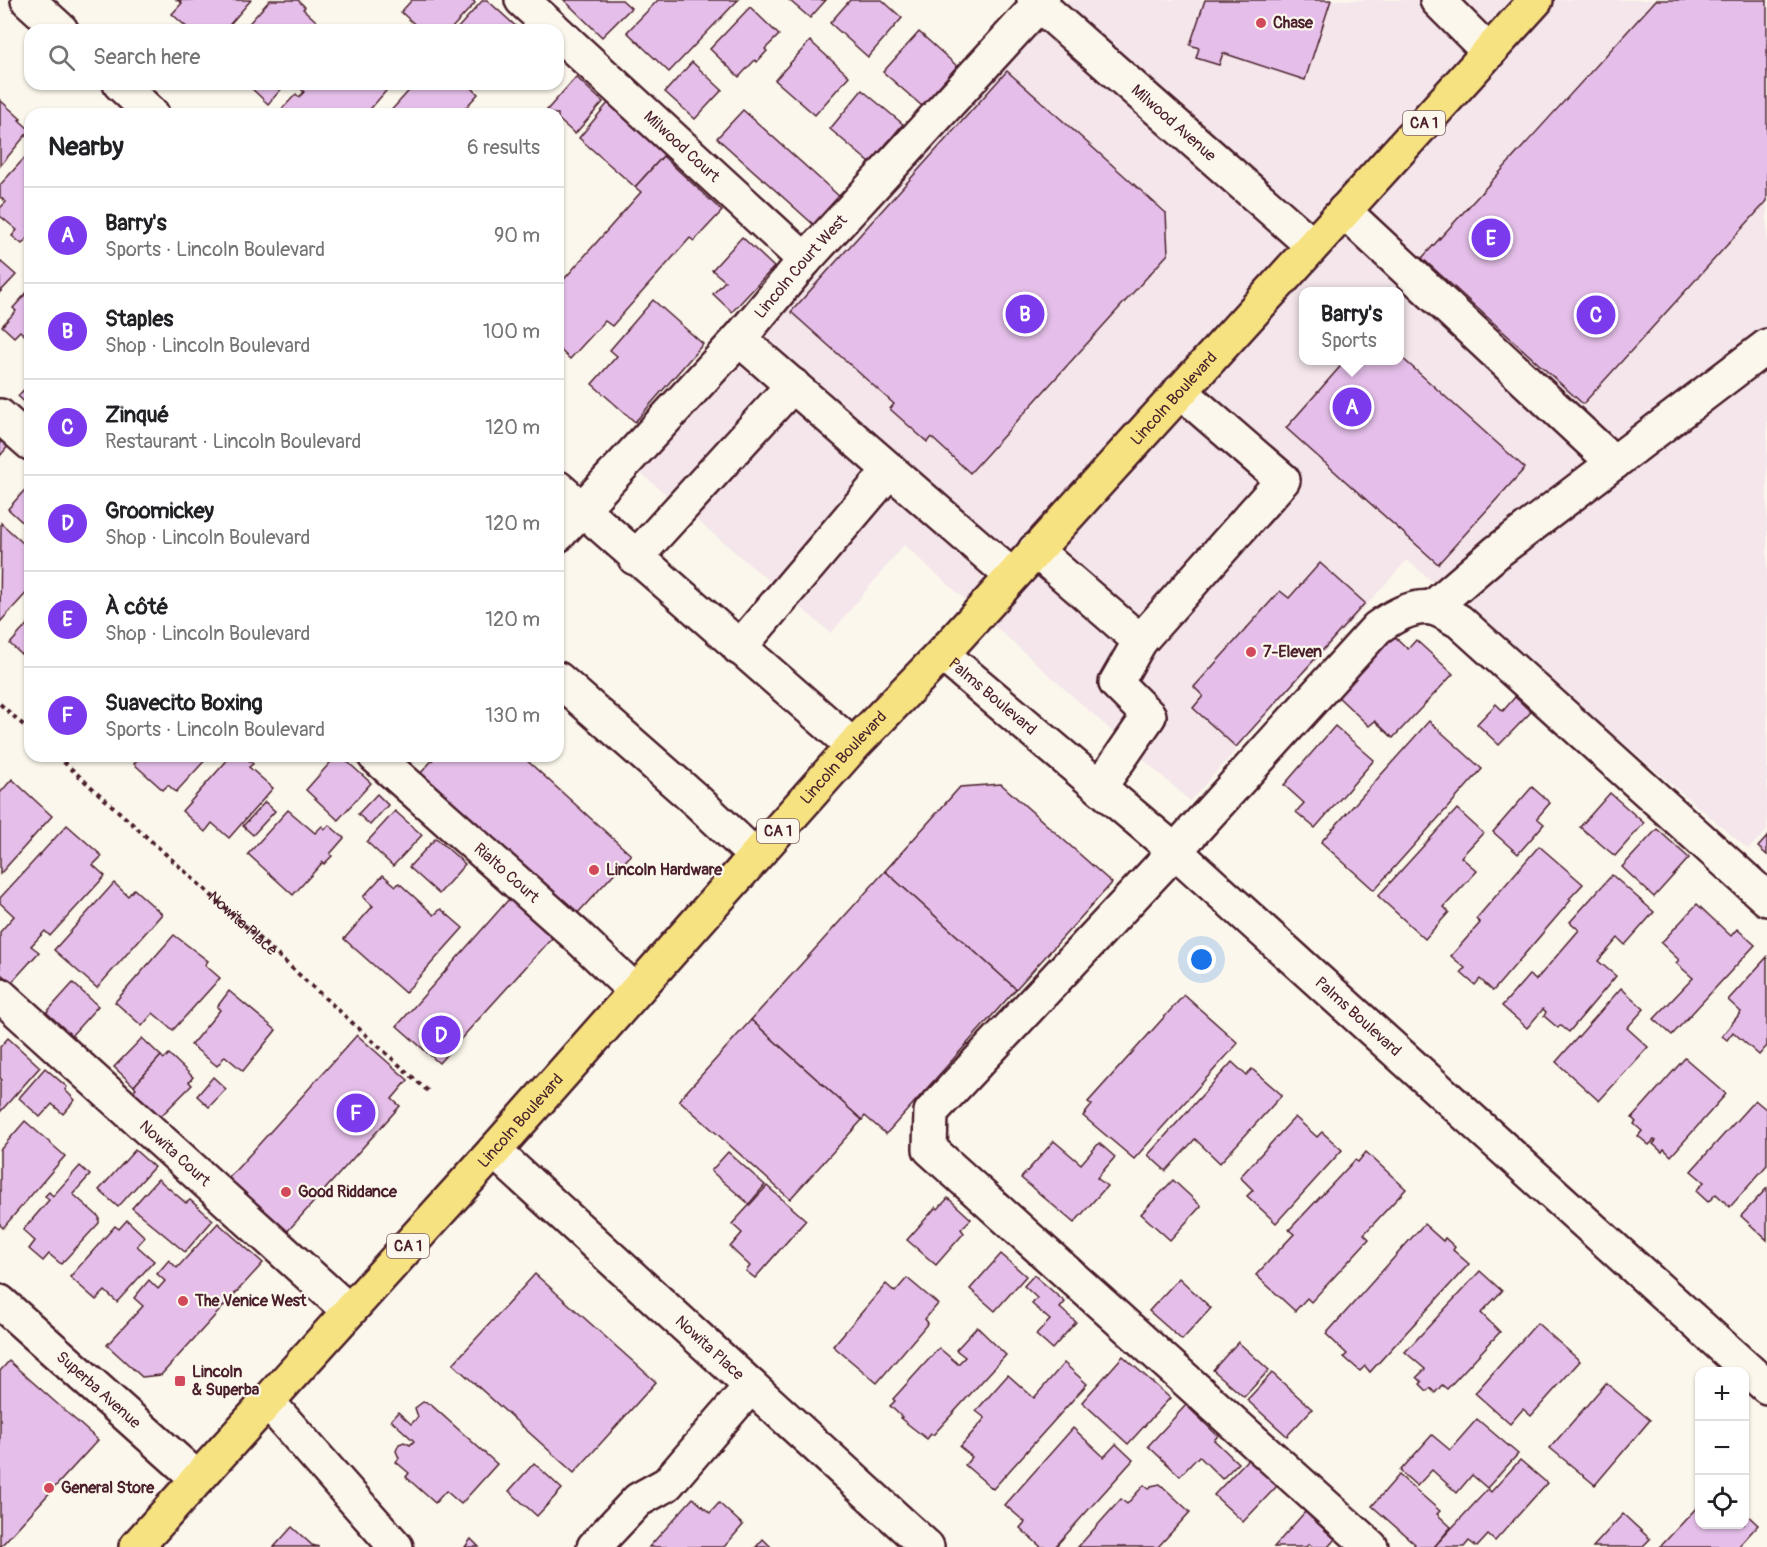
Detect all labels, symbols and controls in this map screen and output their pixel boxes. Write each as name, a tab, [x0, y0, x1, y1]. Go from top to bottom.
place label: Chase	[1273, 13, 1314, 33]
marker: Chase	[1254, 16, 1268, 30]
search box	[24, 24, 564, 90]
icon: search	[45, 41, 78, 74]
text: Search here	[93, 43, 200, 71]
street label: Milwood Avenue	[1127, 80, 1220, 166]
street label: Milwood Court	[639, 107, 724, 187]
road number: CA 1	[1403, 111, 1445, 135]
text: Nearby	[48, 131, 124, 163]
text: 6 results	[467, 135, 540, 160]
text: Barry's	[105, 209, 167, 237]
street label: Lincoln Court West	[750, 210, 852, 323]
pin: E	[1472, 216, 1510, 260]
text: A	[61, 223, 74, 248]
text: 90 m	[494, 223, 540, 248]
text: Sports · Lincoln Boulevard	[105, 237, 325, 262]
popup	[1299, 287, 1404, 365]
pin: B	[1006, 292, 1044, 336]
pin: C	[1576, 292, 1616, 338]
text: Barry's	[1321, 300, 1382, 328]
text: Staples	[105, 305, 173, 333]
text: B	[62, 319, 73, 344]
text: 100 m	[483, 319, 540, 344]
text: Sports	[1321, 328, 1377, 353]
text: Shop · Lincoln Boulevard	[105, 333, 310, 358]
street label: Lincoln Boulevard	[1126, 348, 1221, 449]
pin: A	[1332, 384, 1372, 430]
text: Zinqué	[105, 401, 169, 429]
text: C	[61, 415, 74, 440]
text: 120 m	[485, 415, 540, 440]
text: Restaurant · Lincoln Boulevard	[105, 429, 361, 454]
text: Groomickey	[105, 497, 214, 525]
text: D	[61, 511, 74, 536]
text: 120 m	[485, 511, 540, 536]
text: Shop · Lincoln Boulevard	[105, 525, 310, 550]
text: À côté	[105, 593, 168, 621]
text: E	[62, 607, 73, 632]
text: 120 m	[485, 607, 540, 632]
text: Shop · Lincoln Boulevard	[105, 621, 310, 646]
place label: 7-Eleven	[1263, 642, 1322, 662]
marker: 7-Eleven	[1244, 645, 1258, 659]
street label: Palms Boulevard	[944, 654, 1041, 740]
text: Suavecito Boxing	[105, 689, 263, 717]
text: F	[61, 703, 74, 728]
text: 130 m	[485, 703, 540, 728]
street label: Lincoln Boulevard	[796, 707, 891, 808]
text: Sports · Lincoln Boulevard	[105, 717, 325, 742]
road number: CA 1	[757, 819, 799, 843]
street label: Rialto Court	[470, 839, 544, 908]
place label: Lincoln Hardware	[606, 860, 723, 880]
marker: Lincoln Hardware	[587, 863, 601, 877]
street label: Nowita Place	[204, 887, 281, 960]
your location	[1187, 945, 1216, 974]
street label: Palms Boulevard	[1311, 973, 1405, 1061]
pin: D	[422, 1012, 460, 1058]
street label: Lincoln Boulevard	[474, 1070, 568, 1172]
pin: F	[336, 1090, 376, 1136]
street label: Nowita Court	[135, 1116, 215, 1191]
place label: Good Riddance	[298, 1182, 398, 1202]
marker: Good Riddance	[279, 1185, 293, 1199]
road number: CA 1	[387, 1234, 429, 1258]
place label: The Venice West	[194, 1291, 307, 1311]
marker: The Venice West	[176, 1294, 190, 1308]
street label: Nowita Place	[671, 1312, 748, 1385]
street label: Superba Avenue	[52, 1347, 145, 1433]
place label: Lincoln & Superba	[192, 1362, 260, 1400]
map controls	[1695, 1367, 1749, 1529]
button: +	[1695, 1367, 1749, 1421]
marker: Lincoln & Superba	[173, 1374, 187, 1388]
button: −	[1695, 1421, 1749, 1475]
button: locate	[1695, 1475, 1749, 1529]
place label: General Store	[61, 1478, 155, 1498]
marker: General Store	[42, 1481, 56, 1495]

